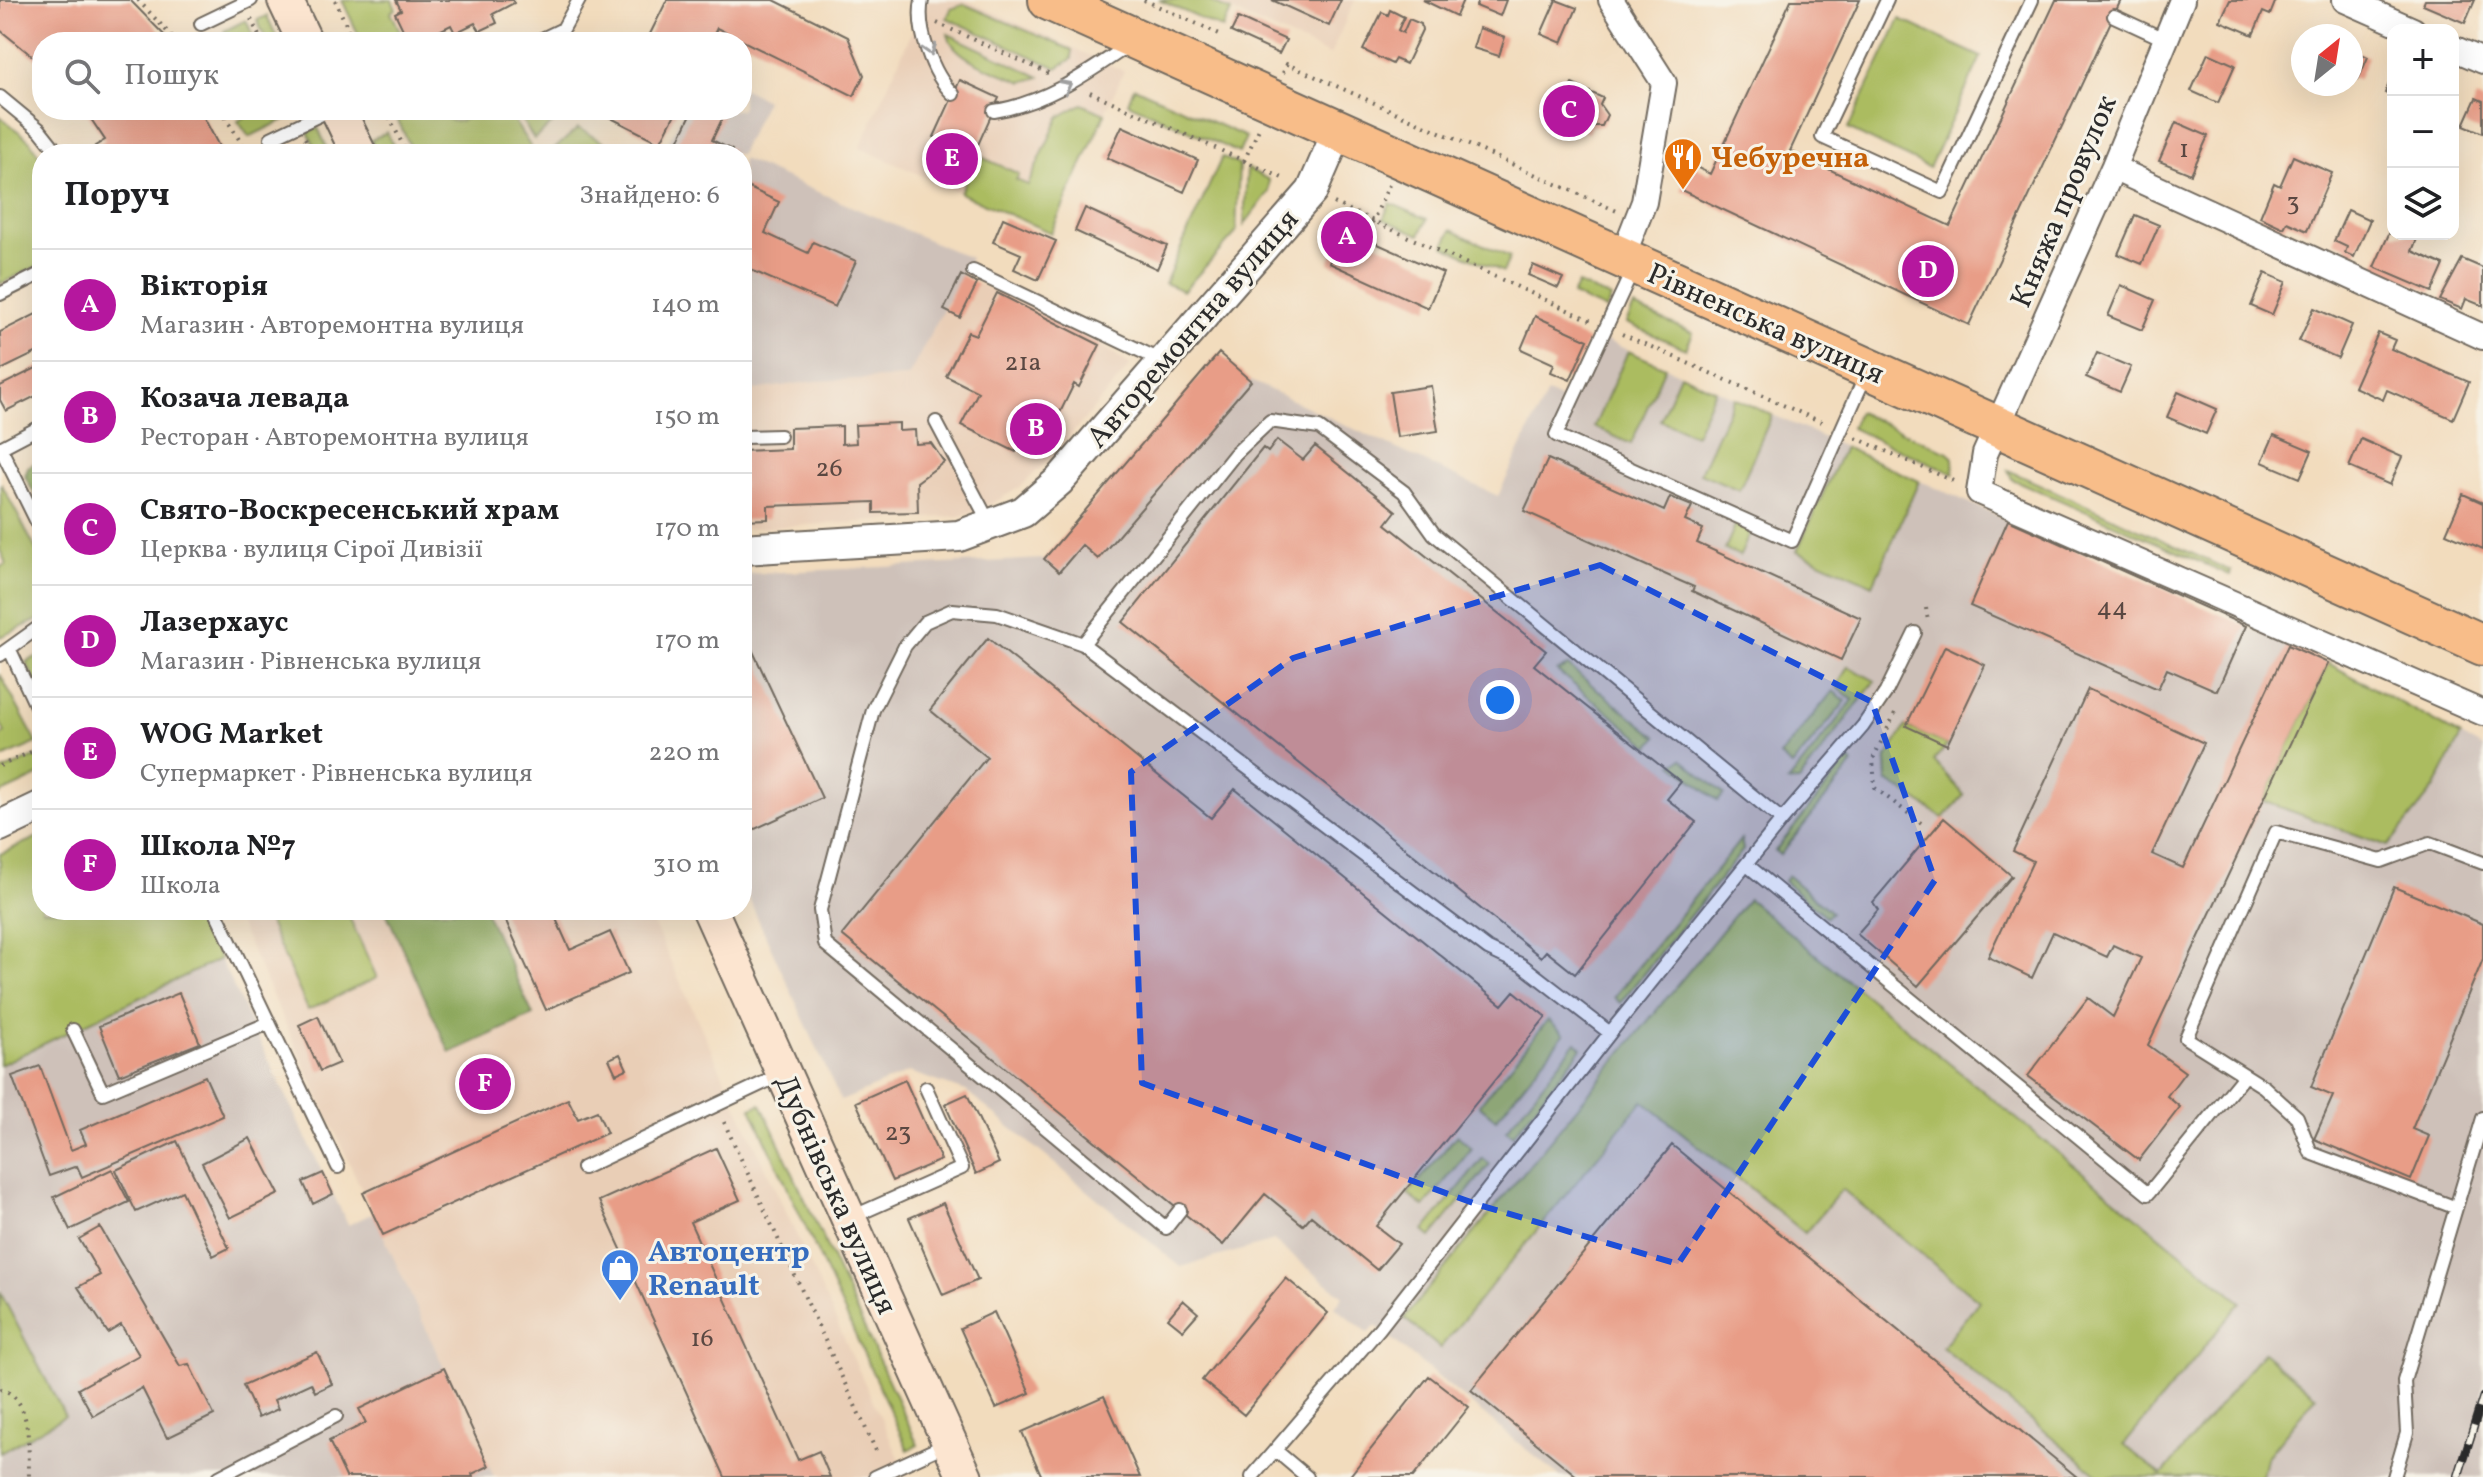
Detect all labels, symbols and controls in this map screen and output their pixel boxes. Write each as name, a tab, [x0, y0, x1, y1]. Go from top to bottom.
north arrow	[2291, 24, 2363, 96]
map controls	[2387, 24, 2459, 240]
button: +	[2387, 24, 2459, 96]
search box	[32, 32, 752, 120]
one-way arrow	[921, 42, 937, 56]
icon: search	[60, 54, 104, 98]
text: Пошук	[124, 55, 219, 97]
one-way arrow	[1058, 80, 1073, 95]
pin: C	[1543, 81, 1595, 141]
street label: Княжа провулок	[2001, 89, 2129, 315]
button: −	[2387, 96, 2459, 168]
pin: E	[926, 129, 978, 189]
house number: 1	[2179, 132, 2189, 168]
restaurant icon: Чебуречна	[1662, 136, 1704, 191]
place label: Чебуречна	[1711, 138, 1869, 180]
button: layers	[2387, 168, 2459, 240]
text: Поруч	[64, 173, 170, 220]
text: Знайдено: 6	[579, 178, 720, 214]
house number: 3	[2286, 185, 2300, 221]
street label: Авторемонтна вулиця	[1078, 201, 1309, 458]
pin: A	[1321, 207, 1373, 267]
pin: D	[1902, 241, 1954, 301]
street label: Рівненська вулиця	[1640, 254, 1890, 396]
text: Вікторія	[140, 266, 268, 308]
text: A	[81, 287, 99, 323]
text: 140 m	[651, 287, 720, 323]
text: Магазин · Авторемонтна вулиця	[140, 308, 524, 344]
house number: 21а	[1005, 345, 1042, 381]
text: Козача левада	[140, 378, 349, 420]
text: B	[81, 399, 99, 435]
text: 150 m	[654, 399, 720, 435]
pin: B	[1010, 399, 1062, 459]
text: Ресторан · Авторемонтна вулиця	[140, 420, 529, 456]
house number: 26	[815, 451, 843, 487]
text: Свято-Воскресенський храм	[140, 490, 559, 532]
text: C	[82, 511, 98, 547]
text: 170 m	[655, 511, 720, 547]
text: Церква · вулиця Сірої Дивізії	[140, 532, 483, 568]
house number: 44	[2096, 590, 2128, 626]
text: Лазерхаус	[140, 602, 288, 644]
text: D	[80, 623, 100, 659]
text: 170 m	[655, 623, 720, 659]
text: Магазин · Рівненська вулиця	[140, 644, 481, 680]
your location	[1480, 680, 1520, 720]
text: WOG Market	[140, 714, 323, 756]
text: E	[82, 735, 98, 771]
text: 220 m	[648, 735, 720, 771]
text: Супермаркет · Рівненська вулиця	[140, 756, 533, 792]
text: Школа №7	[140, 826, 296, 868]
text: F	[82, 847, 98, 883]
text: 310 m	[653, 847, 720, 883]
text: Школа	[140, 868, 221, 904]
pin: F	[459, 1054, 511, 1114]
street label: Дубнівська вулиця	[763, 1068, 907, 1321]
house number: 23	[885, 1115, 911, 1151]
place label: Автоцентр Renault	[648, 1232, 810, 1308]
shop icon: Автоцентр Renault	[599, 1247, 641, 1302]
house number: 16	[690, 1321, 714, 1357]

